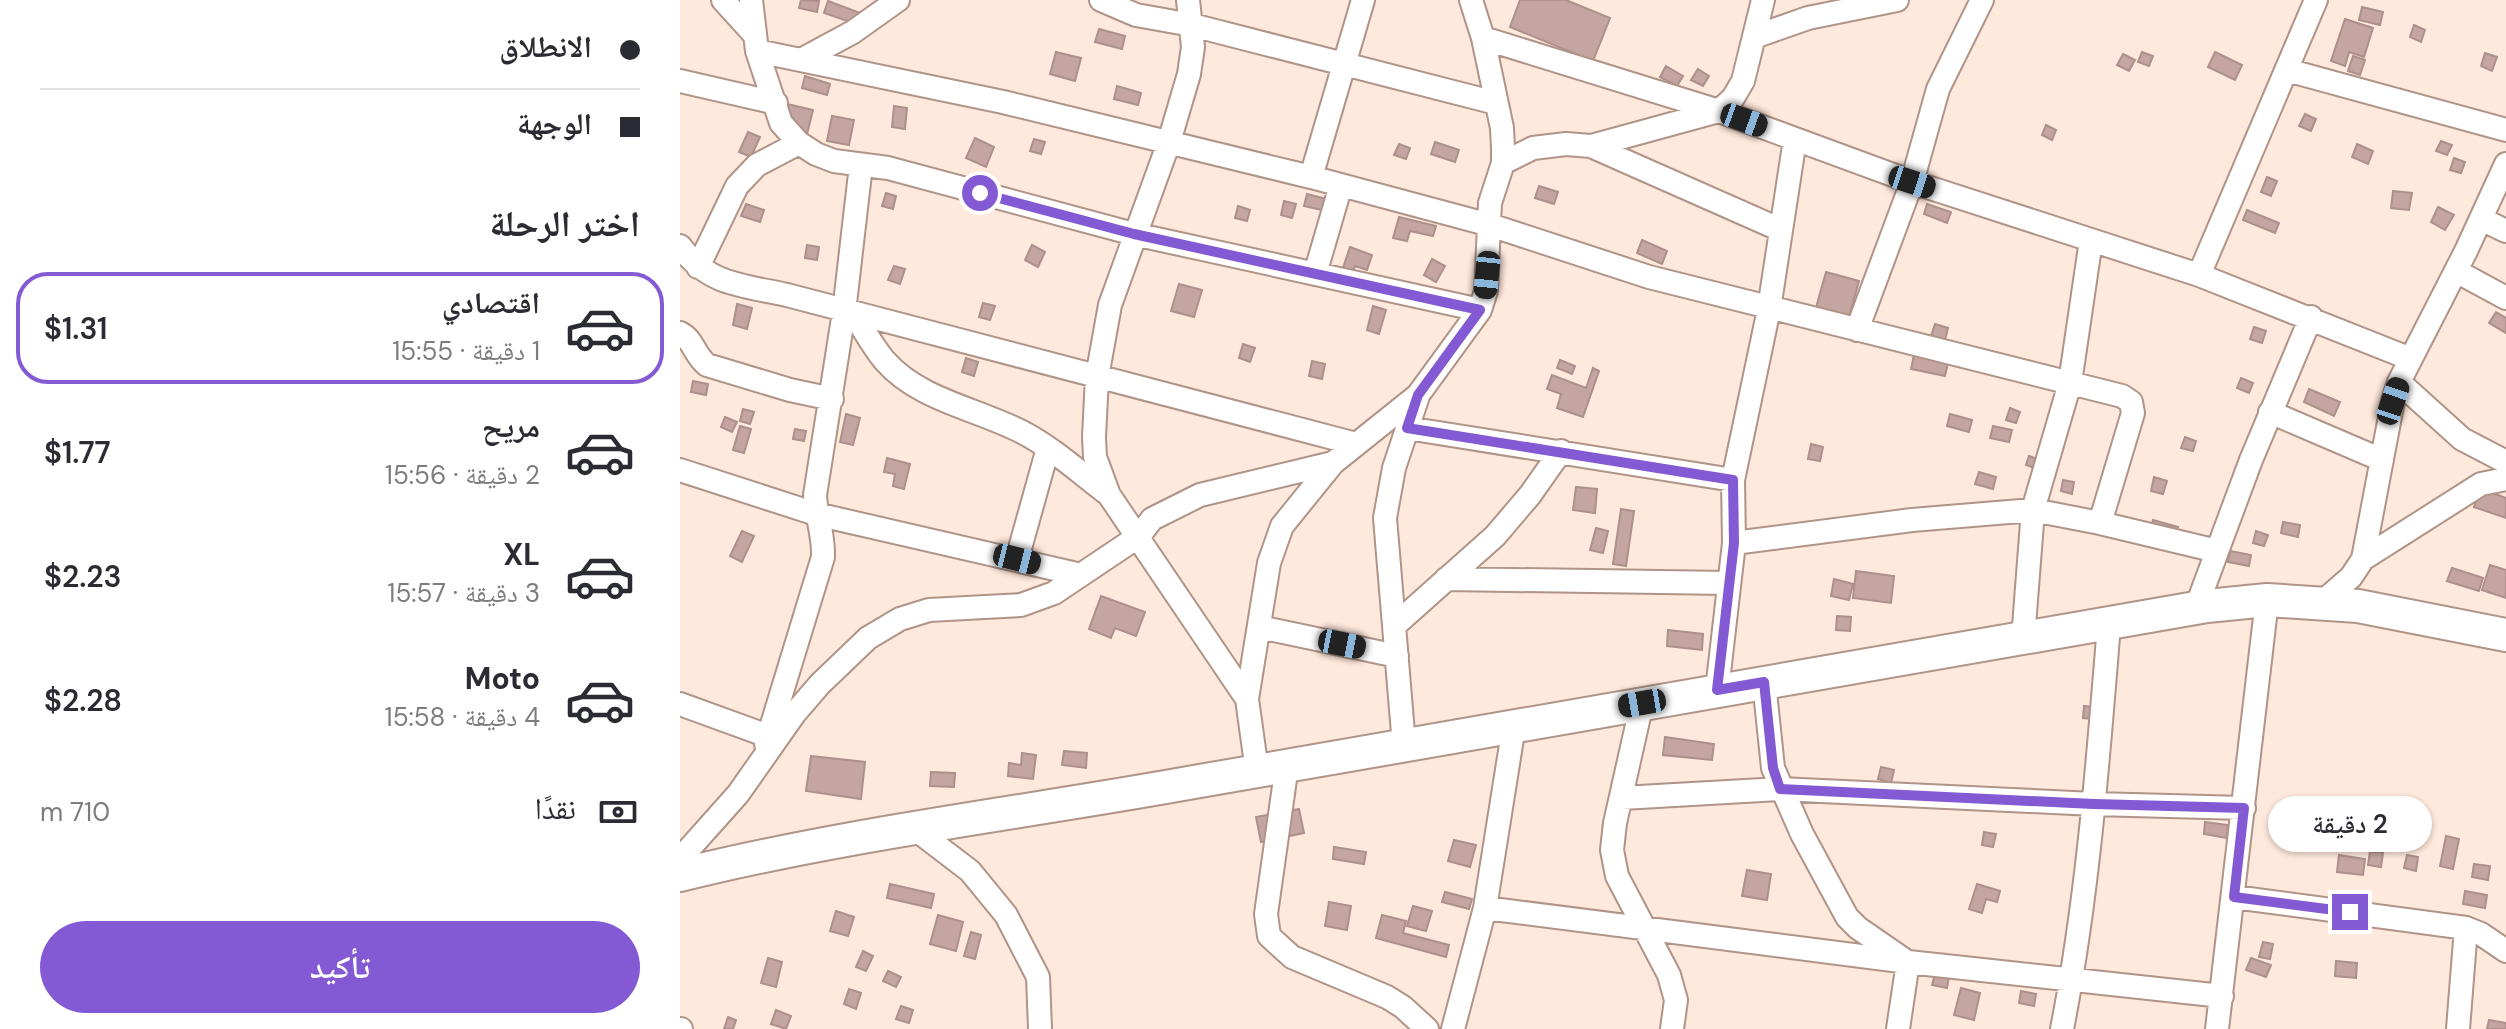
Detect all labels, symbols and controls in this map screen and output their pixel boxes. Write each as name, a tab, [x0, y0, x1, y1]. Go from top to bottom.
text: الانطلاق	[499, 27, 592, 66]
car	[1717, 101, 1771, 139]
text: الوجهة	[517, 104, 592, 143]
car	[1885, 163, 1939, 201]
route start	[962, 175, 998, 211]
text: اختر الرحلة	[490, 200, 640, 247]
car	[1473, 250, 1501, 300]
text: اقتصادي	[442, 283, 540, 322]
icon: car	[564, 292, 636, 364]
text: $1.31	[44, 309, 108, 348]
text: 1 دقيقة · 15:55	[392, 334, 540, 368]
car	[2374, 374, 2412, 428]
text: مريح	[482, 407, 540, 446]
icon: car	[564, 416, 636, 488]
text: $1.77	[44, 433, 111, 472]
text: 2 دقيقة · 15:56	[385, 458, 540, 492]
text: XL	[503, 535, 540, 574]
icon: car	[564, 540, 636, 612]
car	[991, 542, 1043, 576]
text: $2.23	[44, 557, 122, 596]
text: 3 دقيقة · 15:57	[387, 576, 540, 610]
car	[1316, 628, 1368, 660]
text: Moto	[465, 659, 540, 698]
icon: car	[564, 664, 636, 736]
text: $2.28	[44, 681, 122, 720]
car	[1616, 687, 1668, 719]
text: 4 دقيقة · 15:58	[385, 700, 540, 734]
text: نقدًا	[535, 789, 576, 828]
icon: cash	[596, 790, 640, 834]
text: 710 m	[40, 795, 110, 829]
callout: 2 دقيقة	[2268, 796, 2432, 852]
text: 2 دقيقة	[2312, 807, 2388, 841]
route end	[2332, 894, 2368, 930]
button: تأكيد	[40, 921, 640, 1013]

